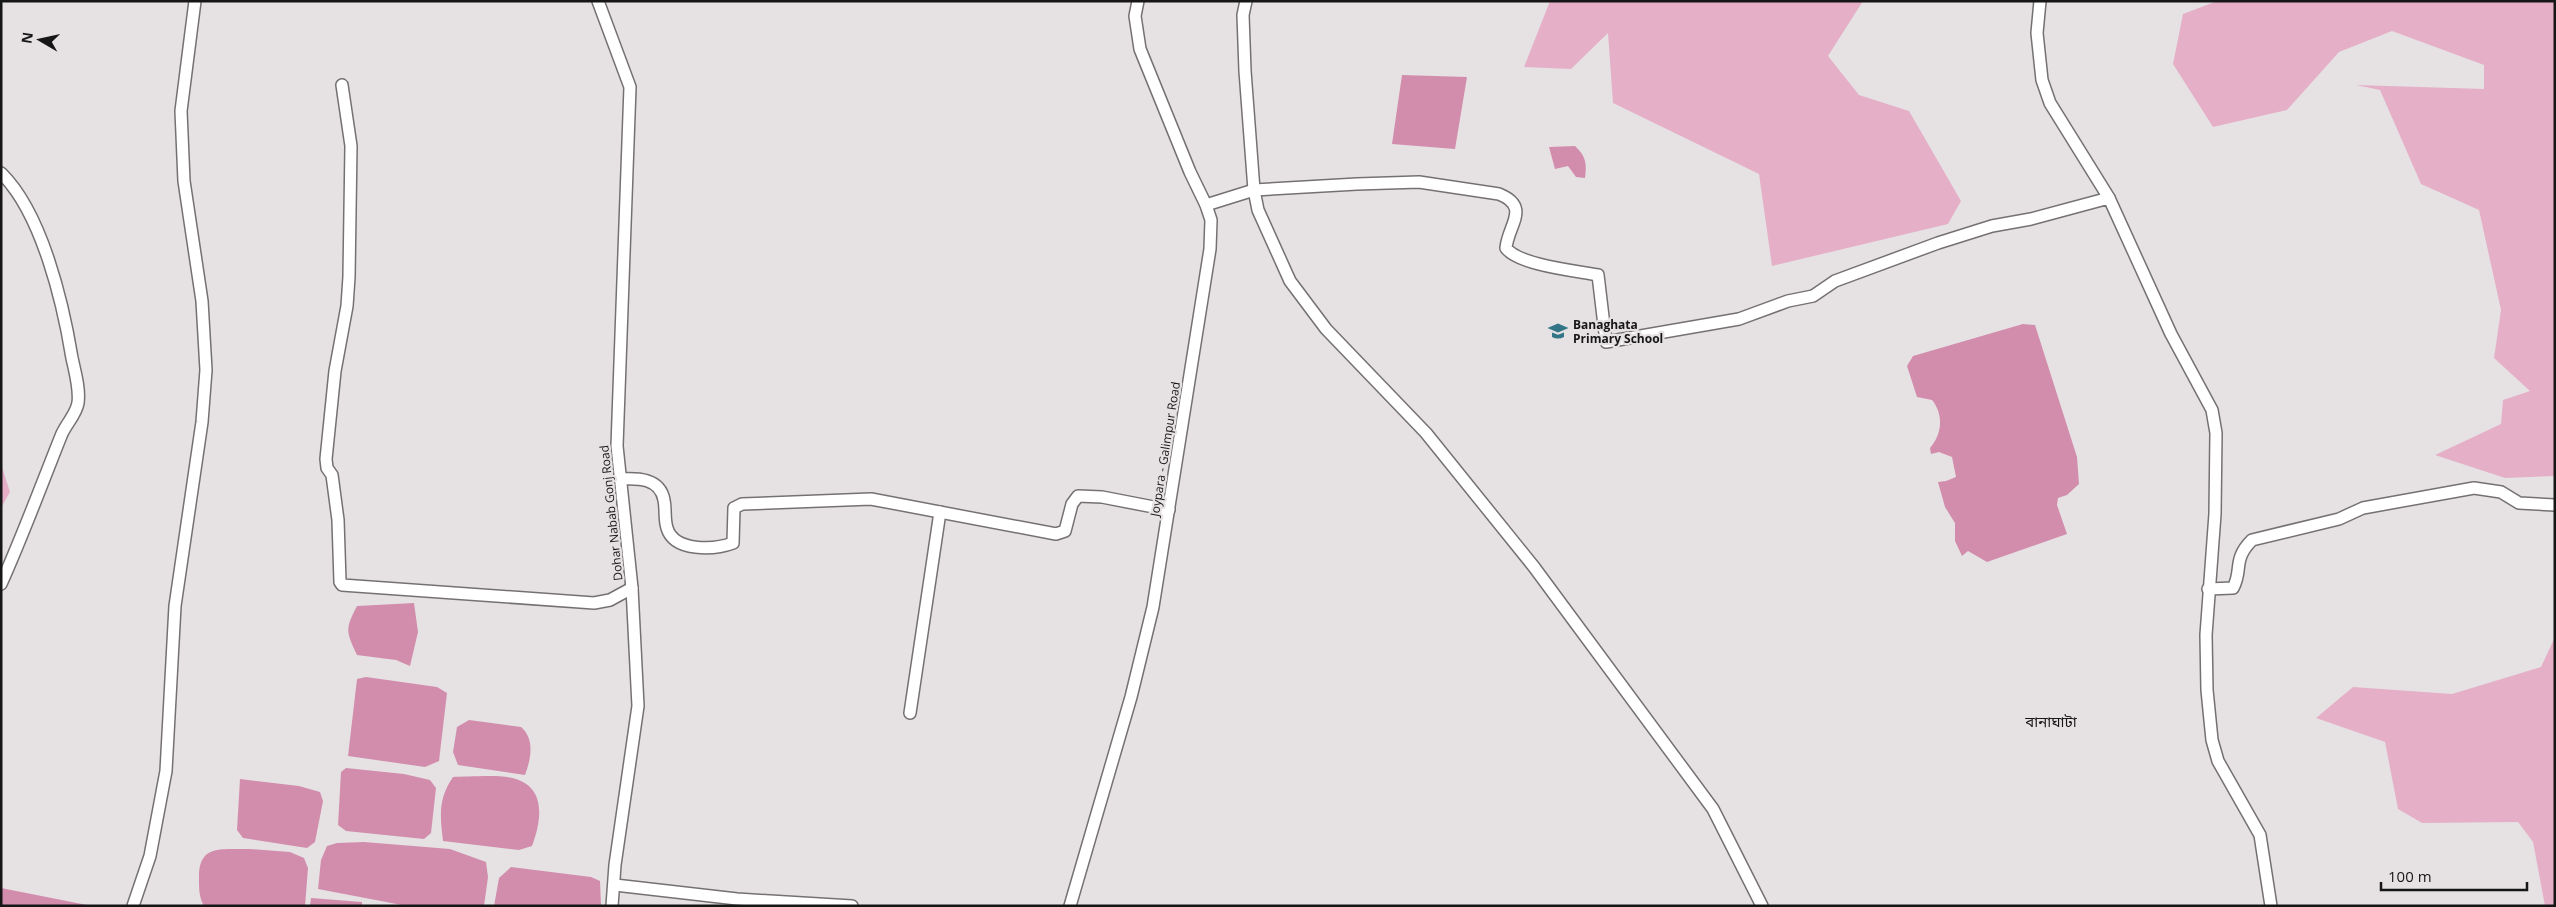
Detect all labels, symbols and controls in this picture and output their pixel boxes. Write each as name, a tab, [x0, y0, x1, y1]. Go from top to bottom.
north arrow	[15, 15, 65, 65]
text: N	[16, 31, 37, 45]
place label: Banaghata Primary School	[1573, 316, 1663, 347]
school or university icon: Banaghata Primary School	[1547, 320, 1569, 342]
street label: Joypara - Galimpur Road	[1146, 380, 1184, 519]
street label: Dohar Nabab Gonj Road	[595, 444, 627, 582]
district label: বানাঘাটা	[2024, 711, 2078, 731]
scale bar	[2381, 860, 2527, 892]
text: 100 m	[2388, 866, 2432, 886]

